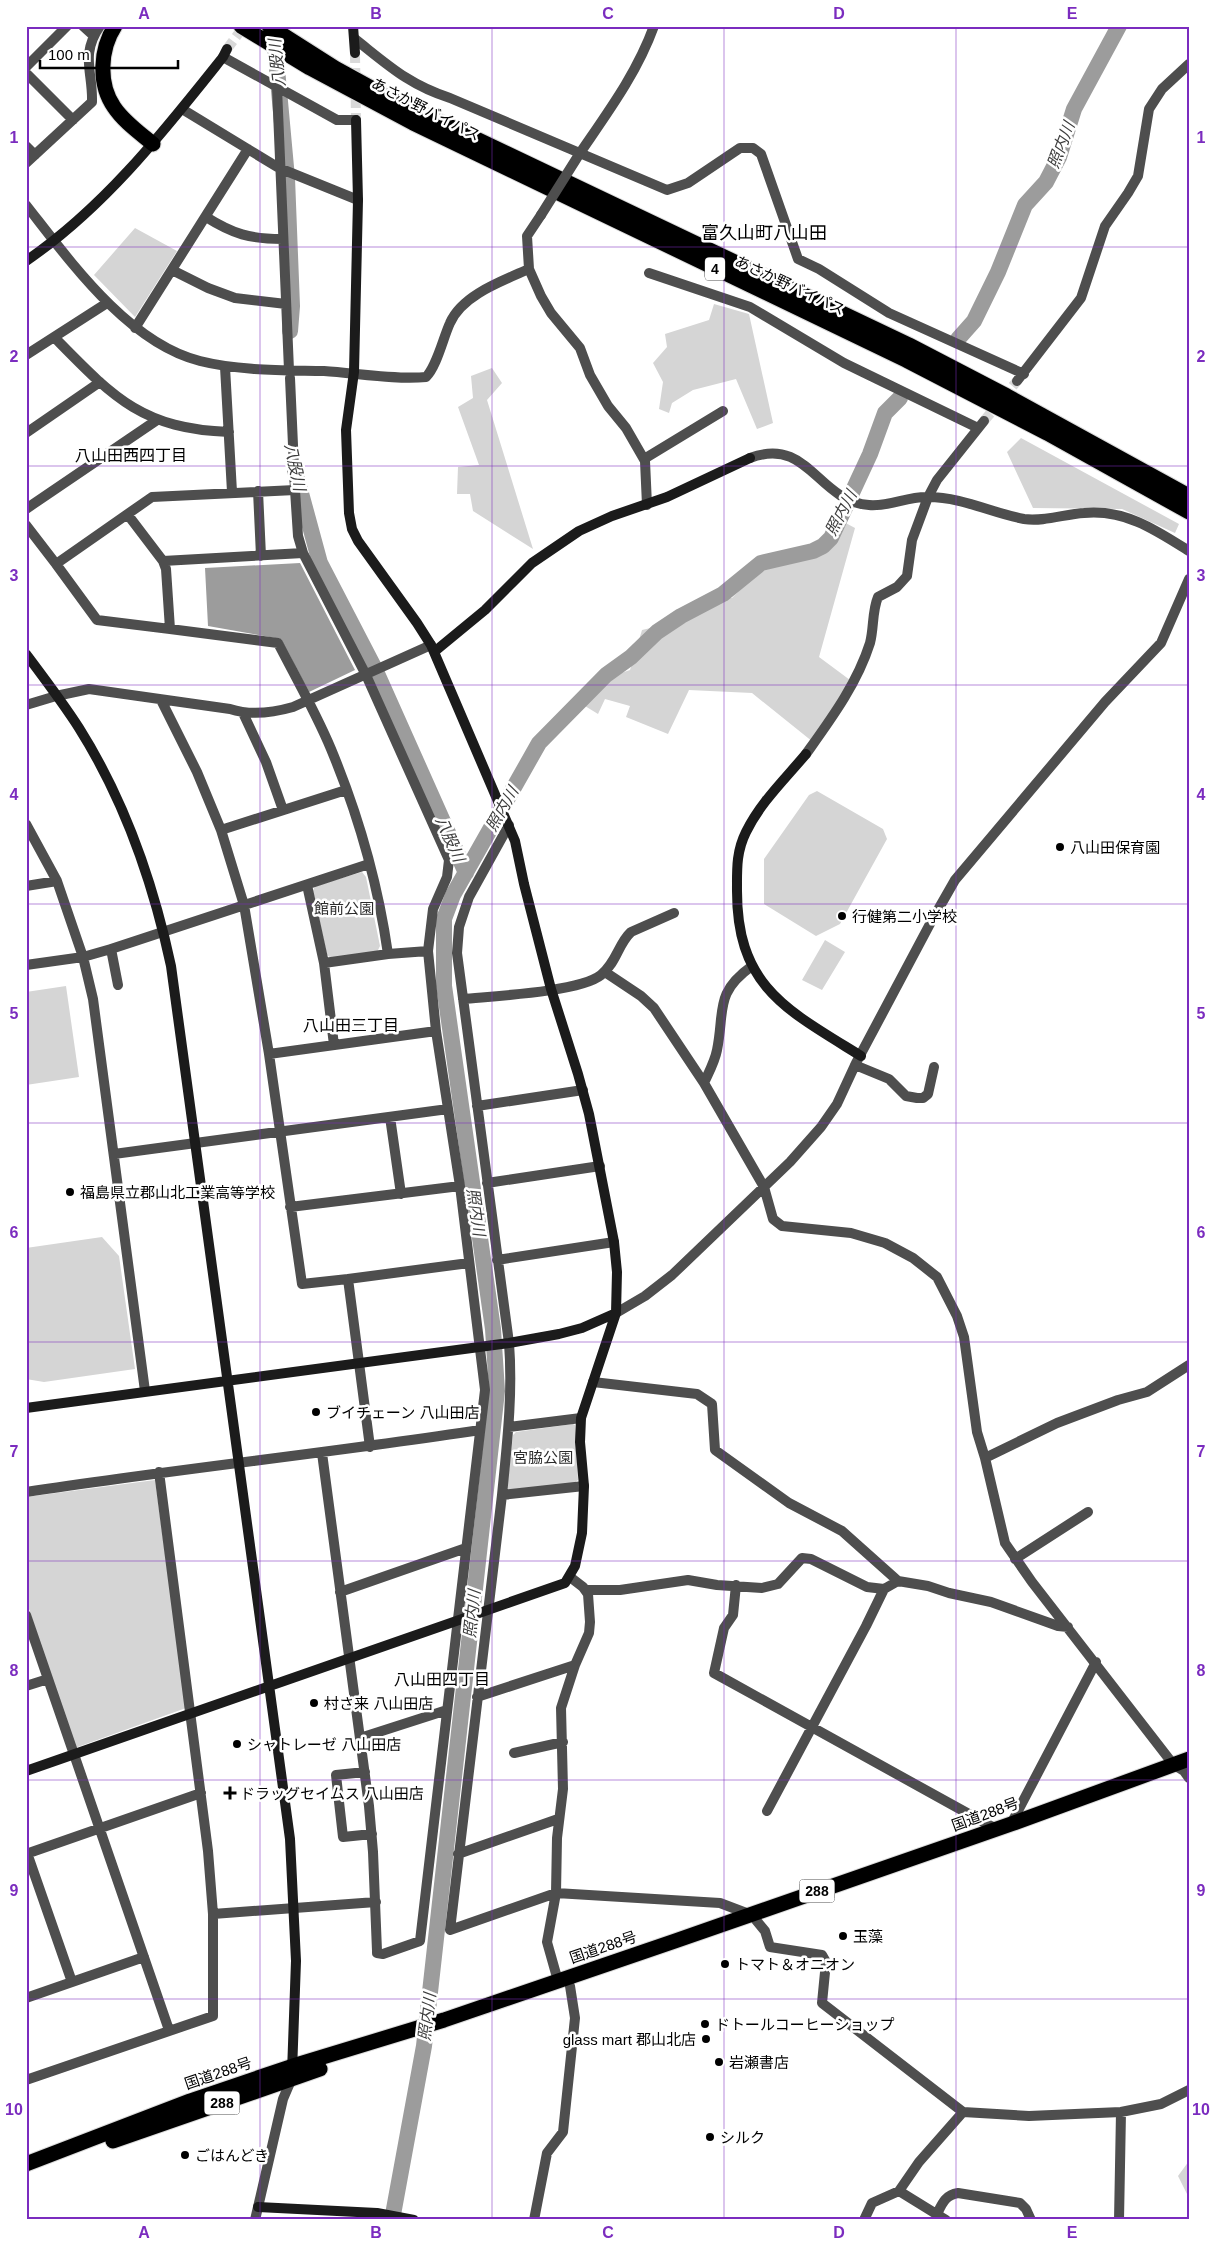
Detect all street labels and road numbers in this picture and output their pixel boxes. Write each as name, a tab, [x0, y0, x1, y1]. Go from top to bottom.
street label: あさか野バイパス	[369, 74, 483, 144]
street label: あさか野バイパス	[732, 252, 848, 318]
road number: 4	[705, 258, 725, 280]
street label: 国道288号	[949, 1794, 1021, 1834]
road number: 288	[800, 1880, 834, 1902]
street label: 国道288号	[567, 1928, 639, 1966]
street label: 国道288号	[182, 2054, 254, 2092]
road number: 288	[204, 2092, 240, 2114]

